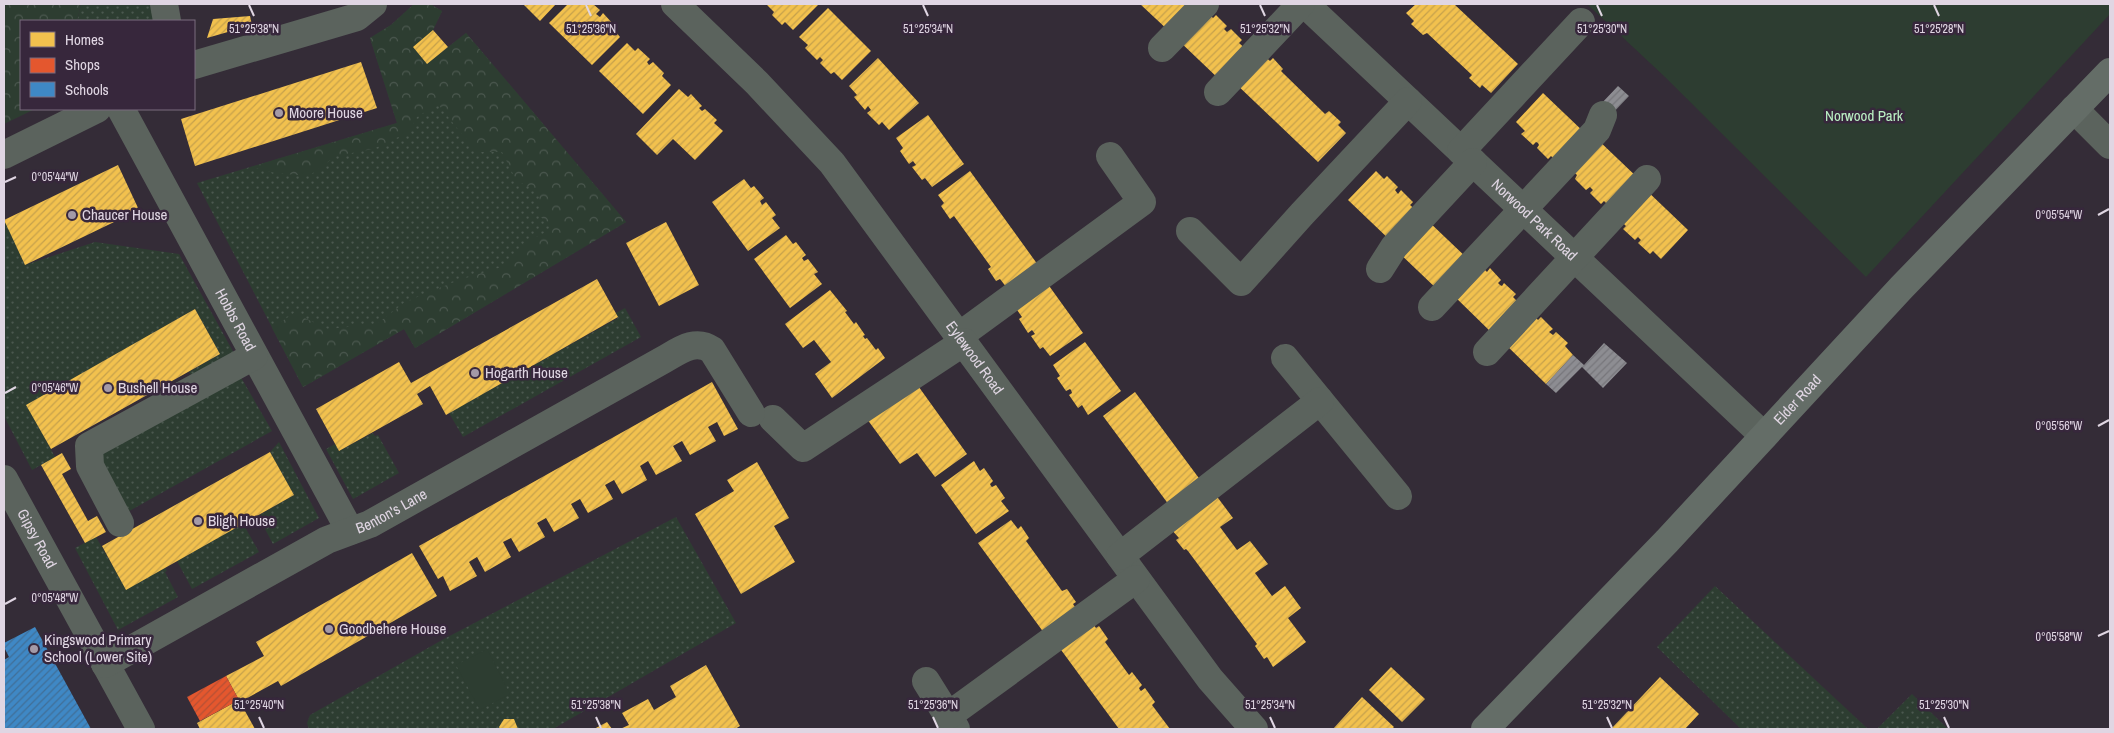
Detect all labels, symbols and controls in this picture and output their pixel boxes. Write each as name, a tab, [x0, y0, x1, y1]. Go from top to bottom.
legend	[20, 20, 195, 110]
text: 51°25'38"N	[229, 21, 279, 37]
text: 51°25'36"N	[566, 21, 616, 37]
text: 51°25'34"N	[903, 21, 953, 37]
text: 51°25'32"N	[1240, 21, 1290, 37]
text: 51°25'30"N	[1577, 21, 1627, 37]
text: 51°25'28"N	[1914, 21, 1964, 37]
text: Homes	[65, 29, 104, 50]
text: Shops	[65, 54, 100, 75]
text: Schools	[65, 79, 109, 100]
place label: Moore House	[289, 102, 363, 123]
park label: Norwood Park	[1825, 105, 1904, 126]
marker: Moore House	[273, 107, 285, 119]
text: 0°05'44"W	[32, 169, 79, 185]
street label: Norwood Park Road	[1487, 174, 1582, 265]
place label: Chaucer House	[82, 204, 168, 225]
text: 0°05'54"W	[2036, 207, 2083, 223]
marker: Chaucer House	[66, 209, 78, 221]
street label: Hobbs Road	[210, 285, 261, 355]
street label: Eylewood Road	[941, 317, 1009, 398]
place label: Hogarth House	[485, 362, 568, 383]
marker: Hogarth House	[469, 367, 481, 379]
street label: Elder Road	[1769, 370, 1826, 429]
place label: Bushell House	[118, 377, 197, 398]
text: 0°05'46"W	[32, 380, 79, 396]
marker: Bushell House	[102, 382, 114, 394]
text: 0°05'56"W	[2036, 418, 2083, 434]
street label: Benton's Lane	[353, 483, 431, 538]
street label: Gipsy Road	[12, 505, 62, 572]
place label: Bligh House	[208, 510, 275, 531]
marker: Bligh House	[192, 515, 204, 527]
text: 0°05'48"W	[32, 590, 79, 606]
place label: Goodbehere House	[339, 618, 447, 639]
marker: Goodbehere House	[323, 623, 335, 635]
place label: Kingswood Primary School (Lower Site)	[44, 629, 152, 667]
text: 0°05'58"W	[2036, 629, 2083, 645]
marker: Kingswood Primary School (Lower Site)	[28, 643, 40, 655]
text: 51°25'40"N	[234, 697, 284, 713]
text: 51°25'38"N	[571, 697, 621, 713]
text: 51°25'36"N	[908, 697, 958, 713]
text: 51°25'34"N	[1245, 697, 1295, 713]
text: 51°25'32"N	[1582, 697, 1632, 713]
text: 51°25'30"N	[1919, 697, 1969, 713]

